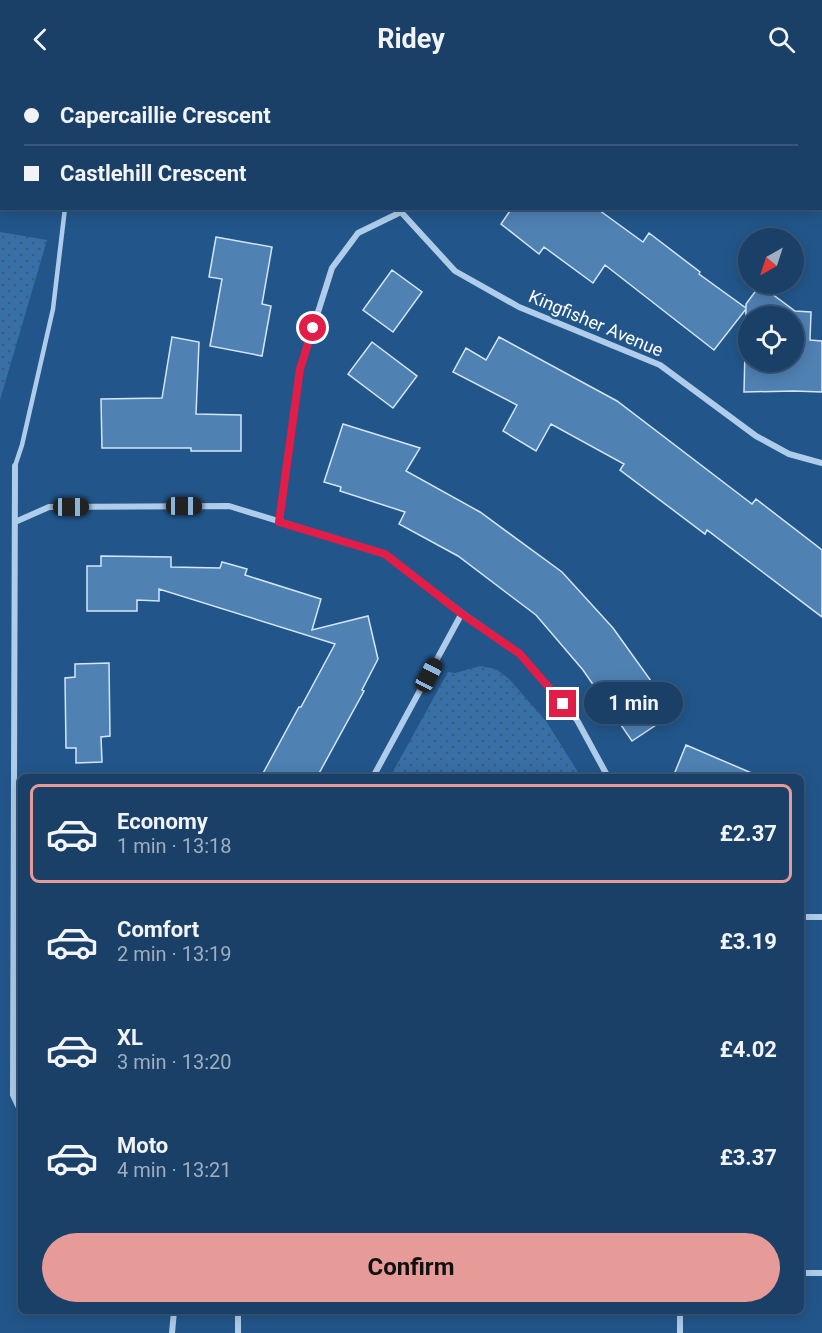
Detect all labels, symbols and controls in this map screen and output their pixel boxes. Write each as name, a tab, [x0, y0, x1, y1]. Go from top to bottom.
icon: back	[24, 23, 57, 56]
text: Ridey	[377, 23, 445, 55]
icon: search	[765, 23, 798, 56]
text: Capercaillie Crescent	[60, 103, 271, 128]
text: Castlehill Crescent	[60, 161, 246, 186]
north arrow	[738, 228, 804, 294]
map controls	[738, 228, 804, 372]
street label: Kingfisher Avenue	[526, 285, 666, 361]
button: locate	[738, 306, 804, 372]
route start	[299, 314, 326, 341]
car	[166, 497, 202, 515]
car	[53, 498, 89, 516]
car	[413, 655, 445, 695]
callout: 1 min	[584, 683, 683, 725]
route end	[549, 690, 576, 717]
text: 1 min	[608, 691, 659, 715]
icon: car	[45, 807, 99, 861]
text: Economy	[117, 809, 208, 834]
text: £2.37	[720, 821, 777, 846]
text: 1 min · 13:18	[117, 834, 232, 858]
icon: car	[45, 915, 99, 969]
text: Comfort	[117, 917, 199, 942]
text: £3.19	[720, 929, 777, 954]
text: 2 min · 13:19	[117, 942, 232, 966]
icon: car	[45, 1023, 99, 1077]
text: XL	[117, 1025, 143, 1050]
text: £4.02	[720, 1037, 777, 1062]
text: 3 min · 13:20	[117, 1050, 232, 1074]
icon: car	[45, 1131, 99, 1185]
text: Moto	[117, 1133, 168, 1158]
text: £3.37	[720, 1145, 777, 1170]
text: 4 min · 13:21	[117, 1158, 232, 1182]
button: Confirm	[42, 1233, 780, 1302]

